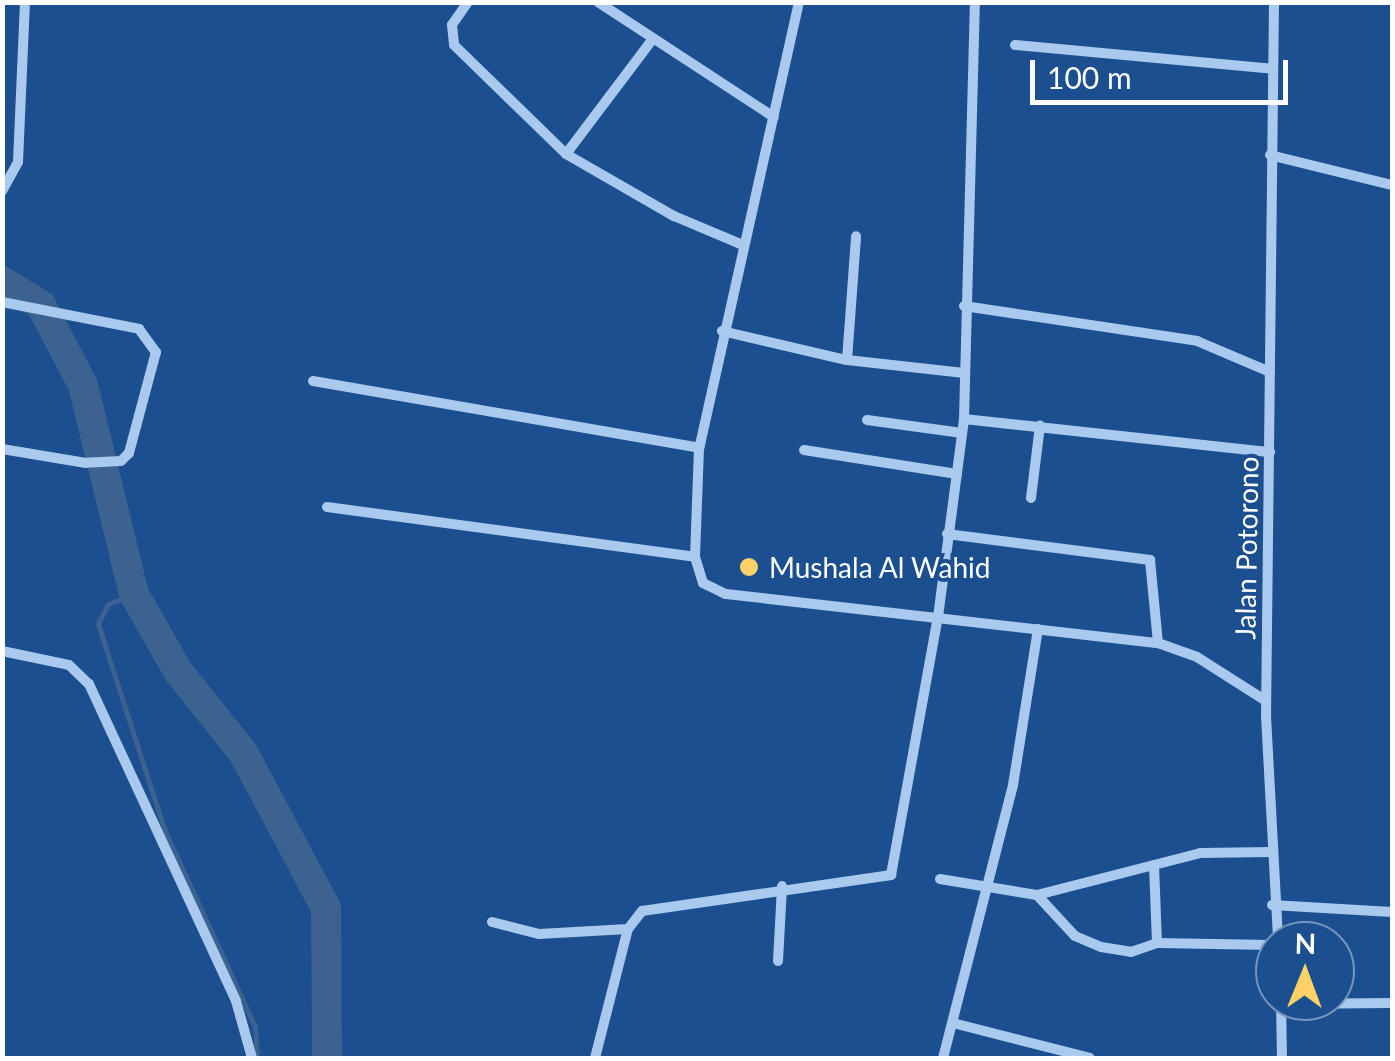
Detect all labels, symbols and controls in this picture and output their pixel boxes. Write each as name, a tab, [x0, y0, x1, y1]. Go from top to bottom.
scale bar	[1035, 40, 1292, 102]
text: 100 m	[1047, 59, 1132, 95]
street label: Jalan Potorono	[1228, 456, 1264, 640]
place label: Mushala Al Wahid	[769, 550, 992, 584]
marker: Mushala Al Wahid	[738, 556, 760, 578]
north arrow	[1255, 921, 1355, 1021]
text: N	[1294, 926, 1317, 960]

